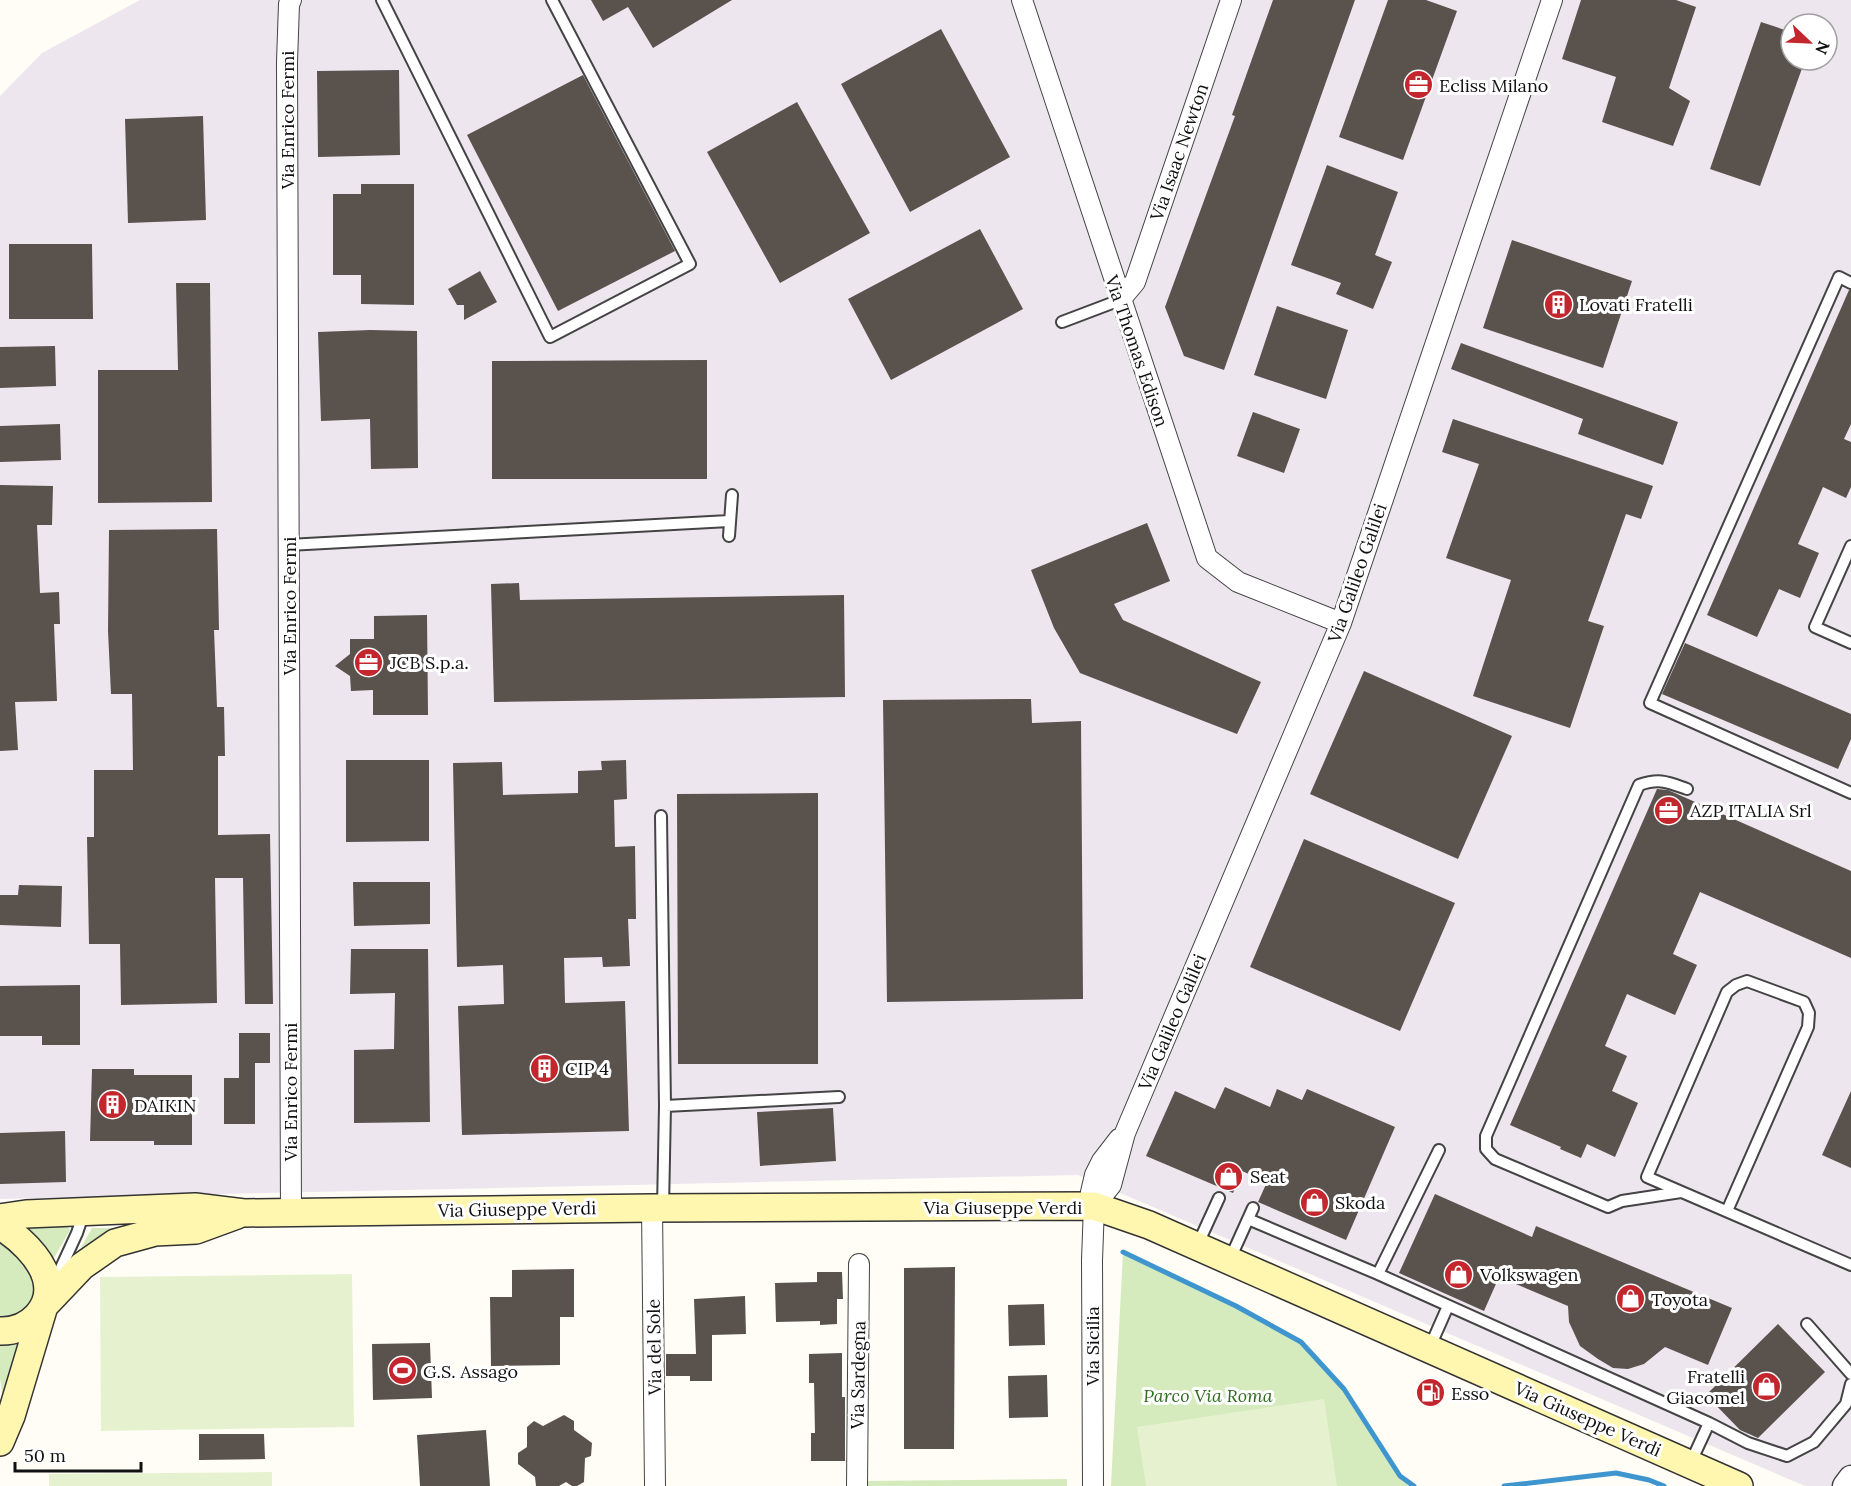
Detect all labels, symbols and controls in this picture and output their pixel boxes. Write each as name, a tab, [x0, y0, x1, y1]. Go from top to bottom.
north arrow	[1779, 12, 1839, 72]
text: N	[1811, 38, 1834, 57]
street label: Via Enrico Fermi	[276, 51, 299, 190]
office icon: Ecliss Milano	[1402, 69, 1434, 101]
place label: Ecliss Milano	[1439, 74, 1548, 97]
street label: Via Isaac Newton	[1144, 80, 1213, 225]
street label: Via Thomas Edison	[1100, 271, 1174, 430]
building icon: Lovati Fratelli	[1542, 288, 1574, 320]
place label: Lovati Fratelli	[1579, 293, 1693, 316]
street label: Via Galileo Galilei	[1322, 500, 1392, 647]
street label: Via Enrico Fermi	[278, 537, 301, 676]
office icon: JCB S.p.a.	[353, 646, 385, 678]
place label: JCB S.p.a.	[389, 651, 469, 674]
office icon: AZP ITALIA Srl	[1653, 794, 1685, 826]
place label: AZP ITALIA Srl	[1689, 799, 1812, 822]
street label: Via Galileo Galilei	[1133, 950, 1211, 1095]
street label: Via Enrico Fermi	[279, 1023, 302, 1162]
building icon: CIP 4	[528, 1052, 560, 1084]
place label: CIP 4	[565, 1057, 609, 1080]
building icon: DAIKIN	[97, 1089, 129, 1121]
place label: DAIKIN	[134, 1094, 196, 1117]
shop icon: Seat	[1213, 1160, 1245, 1192]
place label: Seat	[1250, 1165, 1286, 1188]
shop icon: Skoda	[1298, 1186, 1330, 1218]
place label: Skoda	[1335, 1191, 1385, 1214]
street label: Via Giuseppe Verdi	[437, 1196, 596, 1222]
street label: Via Giuseppe Verdi	[923, 1196, 1082, 1219]
shop icon: Volkswagen	[1443, 1258, 1475, 1290]
place label: Volkswagen	[1479, 1263, 1579, 1286]
shop icon: Toyota	[1614, 1283, 1646, 1315]
place label: Toyota	[1651, 1288, 1708, 1311]
street label: Via del Sole	[642, 1299, 666, 1396]
street label: Via Sicilia	[1081, 1306, 1104, 1387]
street label: Via Sardegna	[846, 1321, 870, 1430]
sports icon: G.S. Assago	[386, 1355, 418, 1387]
place label: G.S. Assago	[423, 1360, 518, 1383]
place label: Fratelli Giacomel	[1666, 1365, 1745, 1409]
shop icon: Fratelli Giacomel	[1750, 1370, 1782, 1402]
street label: Via Giuseppe Verdi	[1510, 1376, 1665, 1462]
fuel station icon: Esso	[1414, 1377, 1446, 1409]
place label: Esso	[1451, 1382, 1489, 1405]
park label: Parco Via Roma	[1143, 1384, 1273, 1407]
scale bar	[15, 1435, 141, 1473]
text: 50 m	[24, 1444, 66, 1467]

